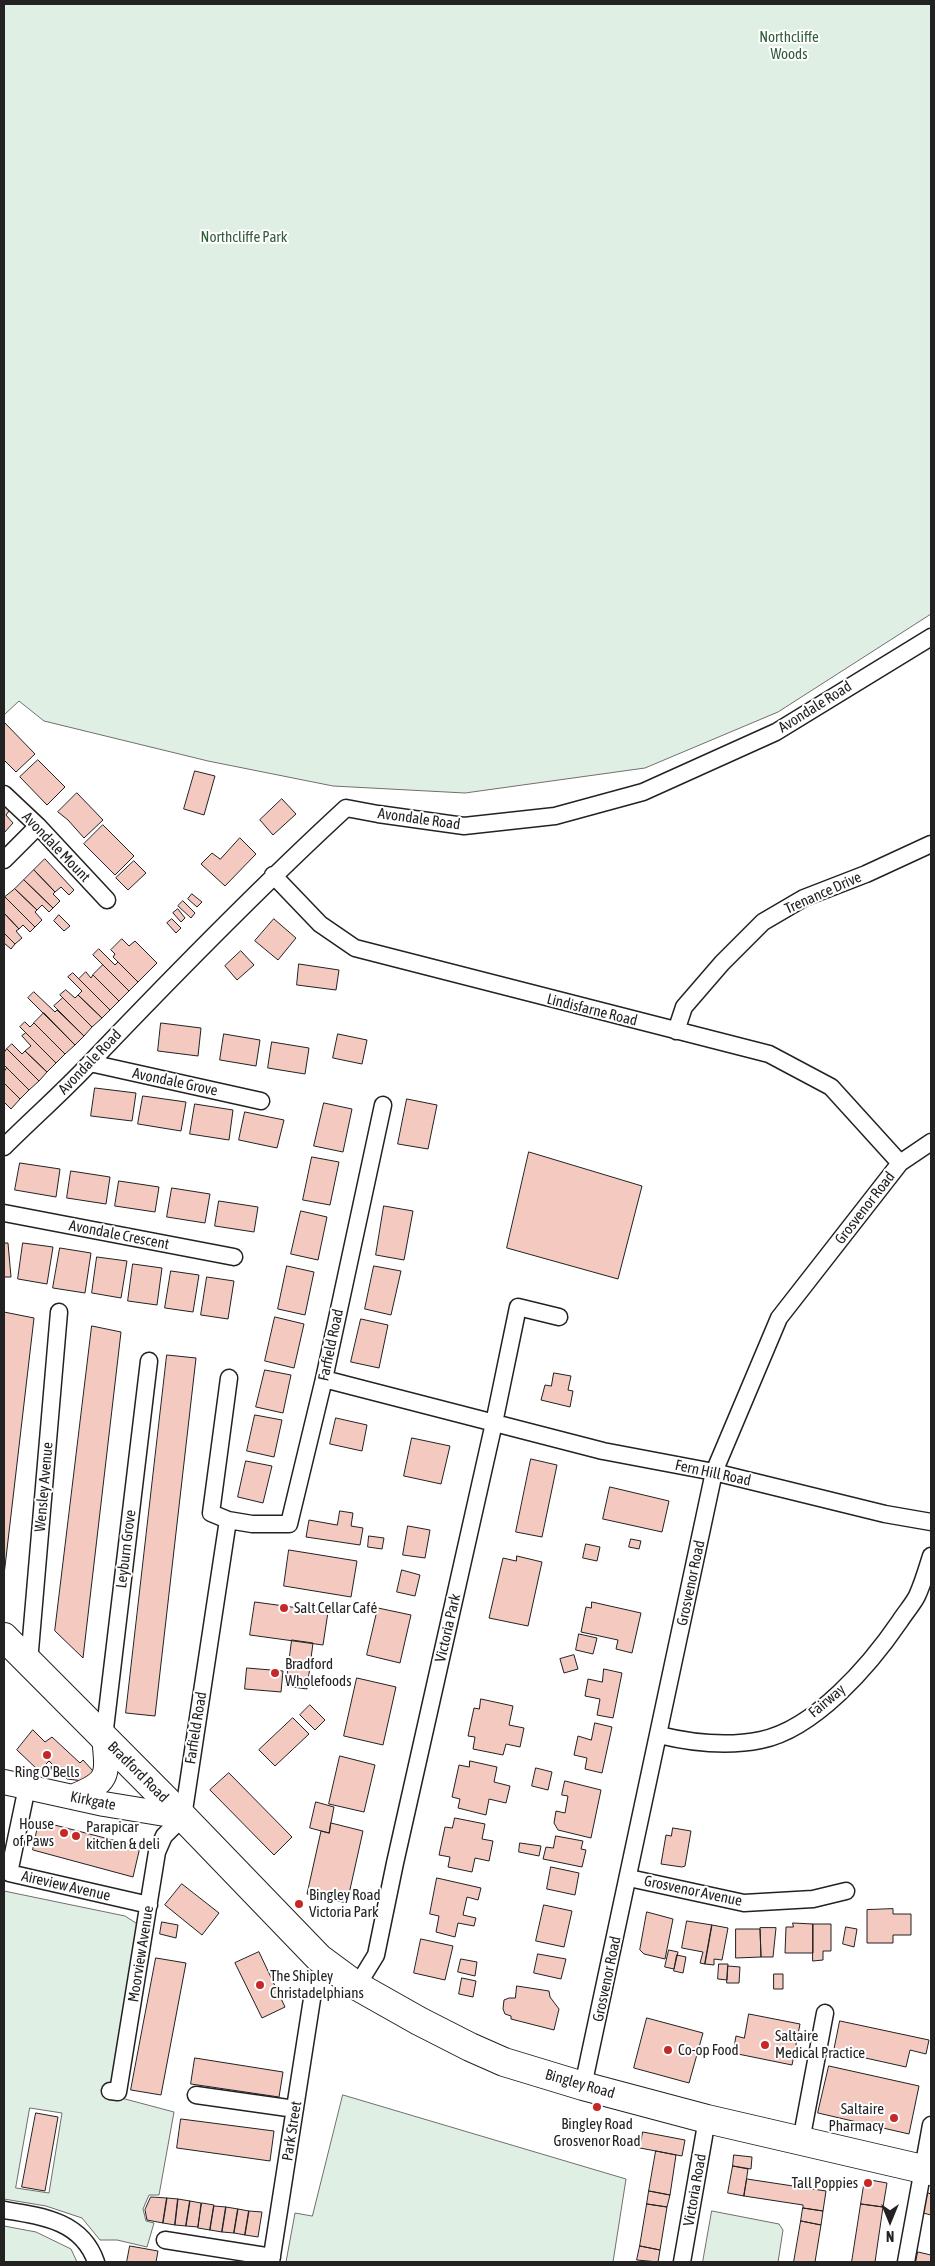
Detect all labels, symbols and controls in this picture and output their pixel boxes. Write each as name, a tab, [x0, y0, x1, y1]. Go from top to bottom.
park label: Northcliffe Woods	[759, 28, 819, 63]
park label: Northcliffe Park	[201, 228, 287, 246]
street label: Avondale Road	[775, 677, 855, 737]
street label: Avondale Road	[377, 804, 461, 834]
street label: Avondale Mount	[18, 808, 94, 886]
street label: Trenance Drive	[782, 868, 864, 918]
street label: Lindisfarne Road	[545, 990, 639, 1030]
street label: Avondale Road	[55, 1026, 125, 1098]
street label: Avondale Grove	[131, 1064, 219, 1100]
street label: Grosvenor Road	[831, 1168, 899, 1248]
street label: Avondale Crescent	[67, 1216, 171, 1254]
street label: Farfield Road	[315, 1307, 347, 1383]
street label: Wensley Avenue	[31, 1441, 57, 1533]
street label: Fern Hill Road	[673, 1456, 753, 1490]
street label: Leyburn Grove	[112, 1509, 140, 1589]
street label: Grosvenor Road	[673, 1539, 709, 1627]
street label: Victoria Park	[431, 1592, 465, 1664]
place label: Salt Cellar Café	[294, 1599, 377, 1617]
marker: Salt Cellar Café	[278, 1602, 290, 1614]
place label: Bradford Wholefoods	[285, 1655, 351, 1690]
marker: Bradford Wholefoods	[269, 1667, 281, 1679]
street label: Fairway	[805, 1680, 849, 1722]
street label: Farfield Road	[181, 1691, 211, 1765]
street label: Bradford Road	[104, 1738, 172, 1806]
marker: Ring O'Bells	[41, 1749, 53, 1761]
place label: Ring O'Bells	[14, 1763, 80, 1781]
street label: Kirkgate	[69, 1788, 117, 1814]
place label: House of Paws	[12, 1815, 54, 1850]
place label: Parapicar kitchen & deli	[86, 1818, 160, 1853]
marker: House of Paws	[58, 1827, 70, 1839]
marker: Parapicar kitchen & deli	[70, 1830, 82, 1842]
street label: Aireview Avenue	[20, 1867, 112, 1905]
street label: Grosvenor Avenue	[642, 1872, 744, 1910]
place label: Bingley Road Victoria Park	[309, 1886, 381, 1921]
marker: Bingley Road Victoria Park	[293, 1898, 305, 1910]
street label: Moorview Avenue	[124, 1904, 158, 2004]
street label: Grosvenor Road	[589, 1935, 625, 2023]
place label: The Shipley Christadelphians	[270, 1967, 364, 2002]
marker: The Shipley Christadelphians	[254, 1979, 266, 1991]
place label: Saltaire Medical Practice	[775, 2027, 865, 2062]
marker: Saltaire Medical Practice	[759, 2039, 771, 2051]
place label: Co-op Food	[678, 2041, 739, 2059]
marker: Co-op Food	[662, 2044, 674, 2056]
street label: Bingley Road	[543, 2065, 617, 2103]
street label: Park Street	[278, 2100, 306, 2162]
place label: Saltaire Pharmacy	[828, 2100, 884, 2135]
marker: Bingley Road Grosvenor Road	[591, 2101, 603, 2113]
marker: Saltaire Pharmacy	[888, 2112, 900, 2124]
place label: Bingley Road Grosvenor Road	[554, 2115, 640, 2150]
street label: Victoria Road	[680, 2152, 710, 2228]
place label: Tall Poppies	[791, 2174, 858, 2192]
marker: Tall Poppies	[862, 2177, 874, 2189]
north arrow	[865, 2196, 915, 2246]
text: N	[886, 2228, 894, 2244]

